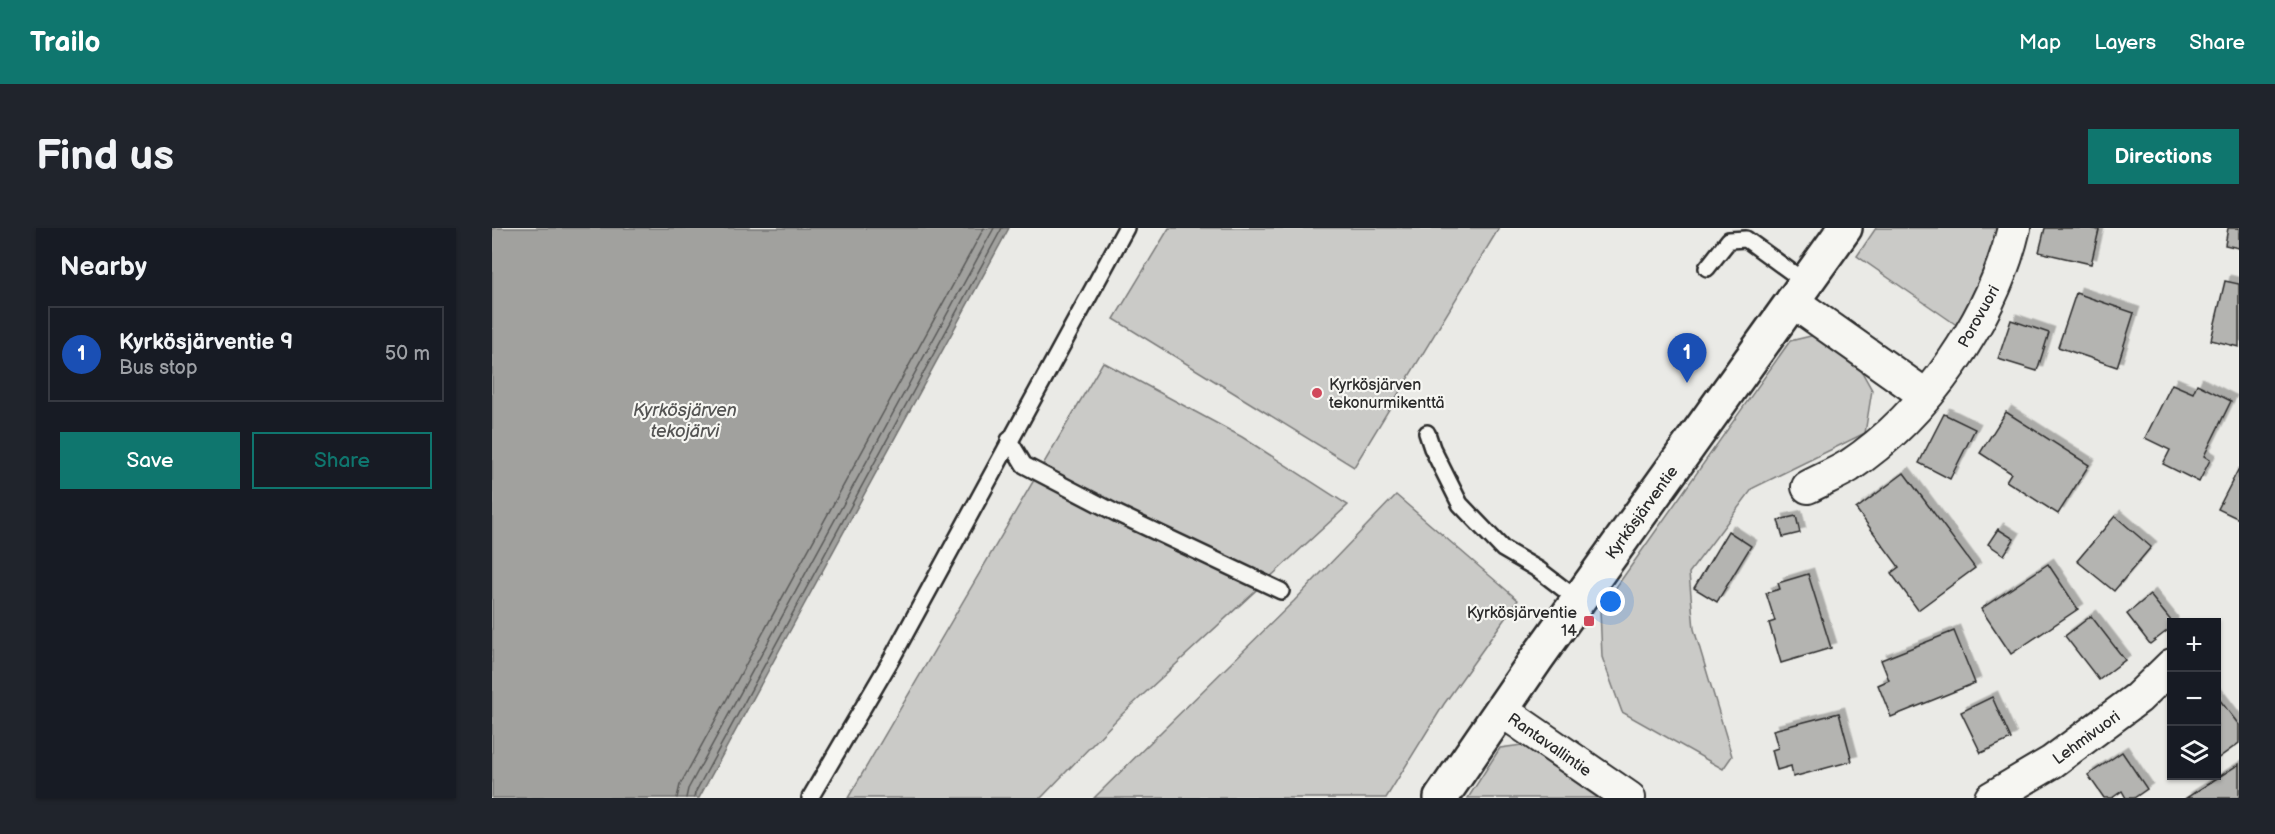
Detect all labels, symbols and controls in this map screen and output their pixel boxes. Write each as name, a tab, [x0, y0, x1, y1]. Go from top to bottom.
text: Trailo	[30, 26, 101, 59]
text: Map	[2019, 30, 2061, 55]
text: Layers	[2094, 30, 2156, 55]
text: Share	[2189, 30, 2245, 55]
button: Directions	[2088, 129, 2239, 184]
text: Find us	[36, 131, 174, 182]
text: Nearby	[60, 252, 147, 283]
street label: Porovuori	[1954, 282, 2004, 351]
text: Kyrkösjärventie 9	[119, 329, 293, 356]
pin: 1	[1668, 334, 1706, 383]
text: 1	[77, 342, 86, 366]
text: 50 m	[385, 342, 430, 366]
text: Bus stop	[119, 356, 198, 380]
place label: Kyrkösjärven tekonurmikenttä	[1329, 376, 1445, 413]
marker: Kyrkösjärven tekonurmikenttä	[1310, 386, 1324, 400]
water label: Kyrkösjärven tekojärvi	[633, 400, 737, 442]
button: Save	[60, 432, 240, 489]
button: Share	[252, 432, 432, 489]
street label: Kyrkösjärventie	[1602, 462, 1683, 563]
your location	[1596, 587, 1625, 616]
place label: Kyrkösjärventie 14	[1467, 604, 1578, 641]
marker: Kyrkösjärventie 14	[1582, 614, 1596, 628]
map controls	[2167, 618, 2221, 780]
button: +	[2167, 618, 2221, 672]
button: −	[2167, 672, 2221, 726]
street label: Lehmivuori	[2049, 707, 2124, 769]
street label: Rantavallintie	[1504, 709, 1595, 781]
button: layers	[2167, 726, 2221, 780]

